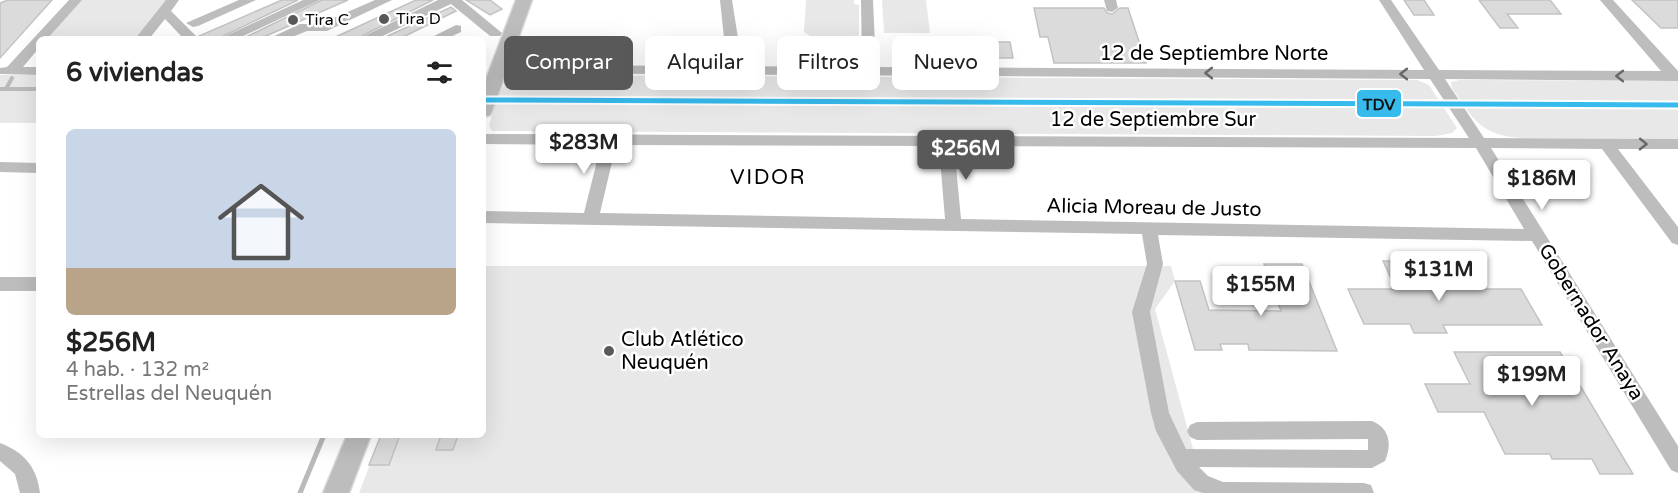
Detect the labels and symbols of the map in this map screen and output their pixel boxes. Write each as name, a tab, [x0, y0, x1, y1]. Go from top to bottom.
place label: Tira D	[396, 9, 441, 29]
place label: Tira C	[305, 10, 349, 30]
marker: Tira D	[377, 12, 391, 26]
marker: Tira C	[286, 13, 300, 27]
street label: 12 de Septiembre Norte	[1100, 42, 1328, 66]
one-way arrow	[1204, 67, 1213, 79]
one-way arrow	[1399, 68, 1408, 80]
one-way arrow	[1615, 70, 1624, 82]
line badge: TDV	[1356, 89, 1402, 118]
text: TDV	[1362, 95, 1396, 115]
street label: 12 de Septiembre Sur	[1050, 108, 1257, 132]
pin: $283M	[542, 124, 626, 175]
pin: $256M	[924, 130, 1008, 181]
one-way arrow	[1639, 138, 1648, 150]
pin: $186M	[1500, 160, 1584, 211]
district label: VIDOR	[730, 165, 806, 190]
street label: Alicia Moreau de Justo	[1046, 194, 1262, 222]
street label: Gobernador Anaya	[1533, 239, 1649, 405]
pin: $131M	[1397, 251, 1481, 302]
pin: $155M	[1219, 266, 1303, 317]
place label: Club Atlético Neuquén	[621, 328, 744, 375]
marker: Club Atlético Neuquén	[602, 344, 616, 358]
pin: $199M	[1490, 356, 1574, 407]

